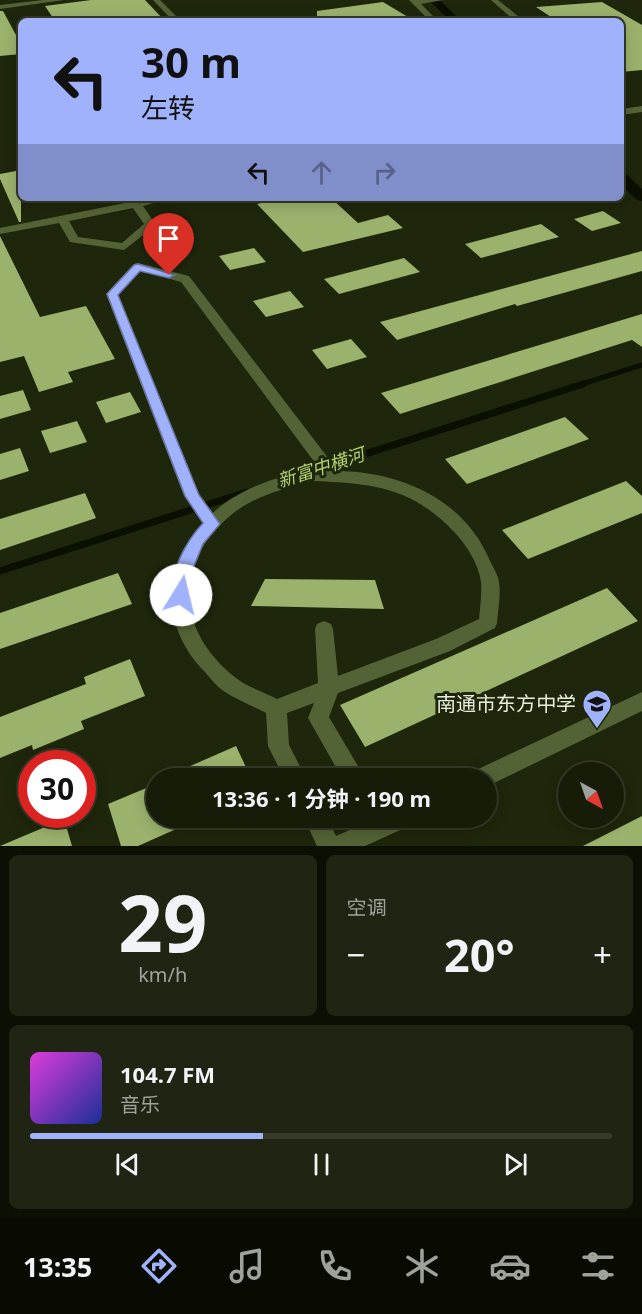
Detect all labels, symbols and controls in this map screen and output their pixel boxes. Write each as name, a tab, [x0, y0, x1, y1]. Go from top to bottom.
text: 30 m	[141, 33, 241, 90]
icon: left	[42, 42, 120, 120]
text: 左转	[141, 89, 195, 126]
icon: left	[242, 156, 275, 189]
icon: ahead	[305, 156, 338, 189]
icon: right	[368, 156, 401, 189]
pin	[143, 213, 194, 275]
icon: arrive	[152, 222, 185, 255]
water label: 新富中横河	[274, 441, 370, 492]
position arrow	[149, 563, 213, 627]
school or university icon: 南通市东方中学	[581, 688, 613, 730]
place label: 南通市东方中学	[436, 690, 576, 717]
speed limit sign: 30	[18, 750, 96, 828]
north arrow	[558, 762, 624, 828]
map controls	[558, 762, 624, 828]
text: 13:36 · 1 分钟 · 190 m	[212, 783, 431, 813]
text: 29	[118, 869, 207, 975]
text: 空调	[347, 894, 387, 921]
text: 20°	[444, 924, 515, 985]
text: −	[347, 932, 365, 977]
text: +	[593, 932, 612, 977]
text: km/h	[138, 961, 187, 988]
text: 104.7 FM	[120, 1059, 215, 1089]
text: 音乐	[120, 1091, 160, 1118]
icon: previous	[111, 1148, 144, 1181]
icon: pause	[305, 1148, 338, 1181]
icon: next	[499, 1148, 532, 1181]
icon: directions	[138, 1245, 180, 1287]
icon: music	[226, 1245, 268, 1287]
icon: phone	[314, 1245, 356, 1287]
icon: climate	[401, 1245, 443, 1287]
icon: car	[489, 1245, 531, 1287]
icon: filters	[577, 1245, 619, 1287]
text: 13:35	[23, 1248, 92, 1285]

